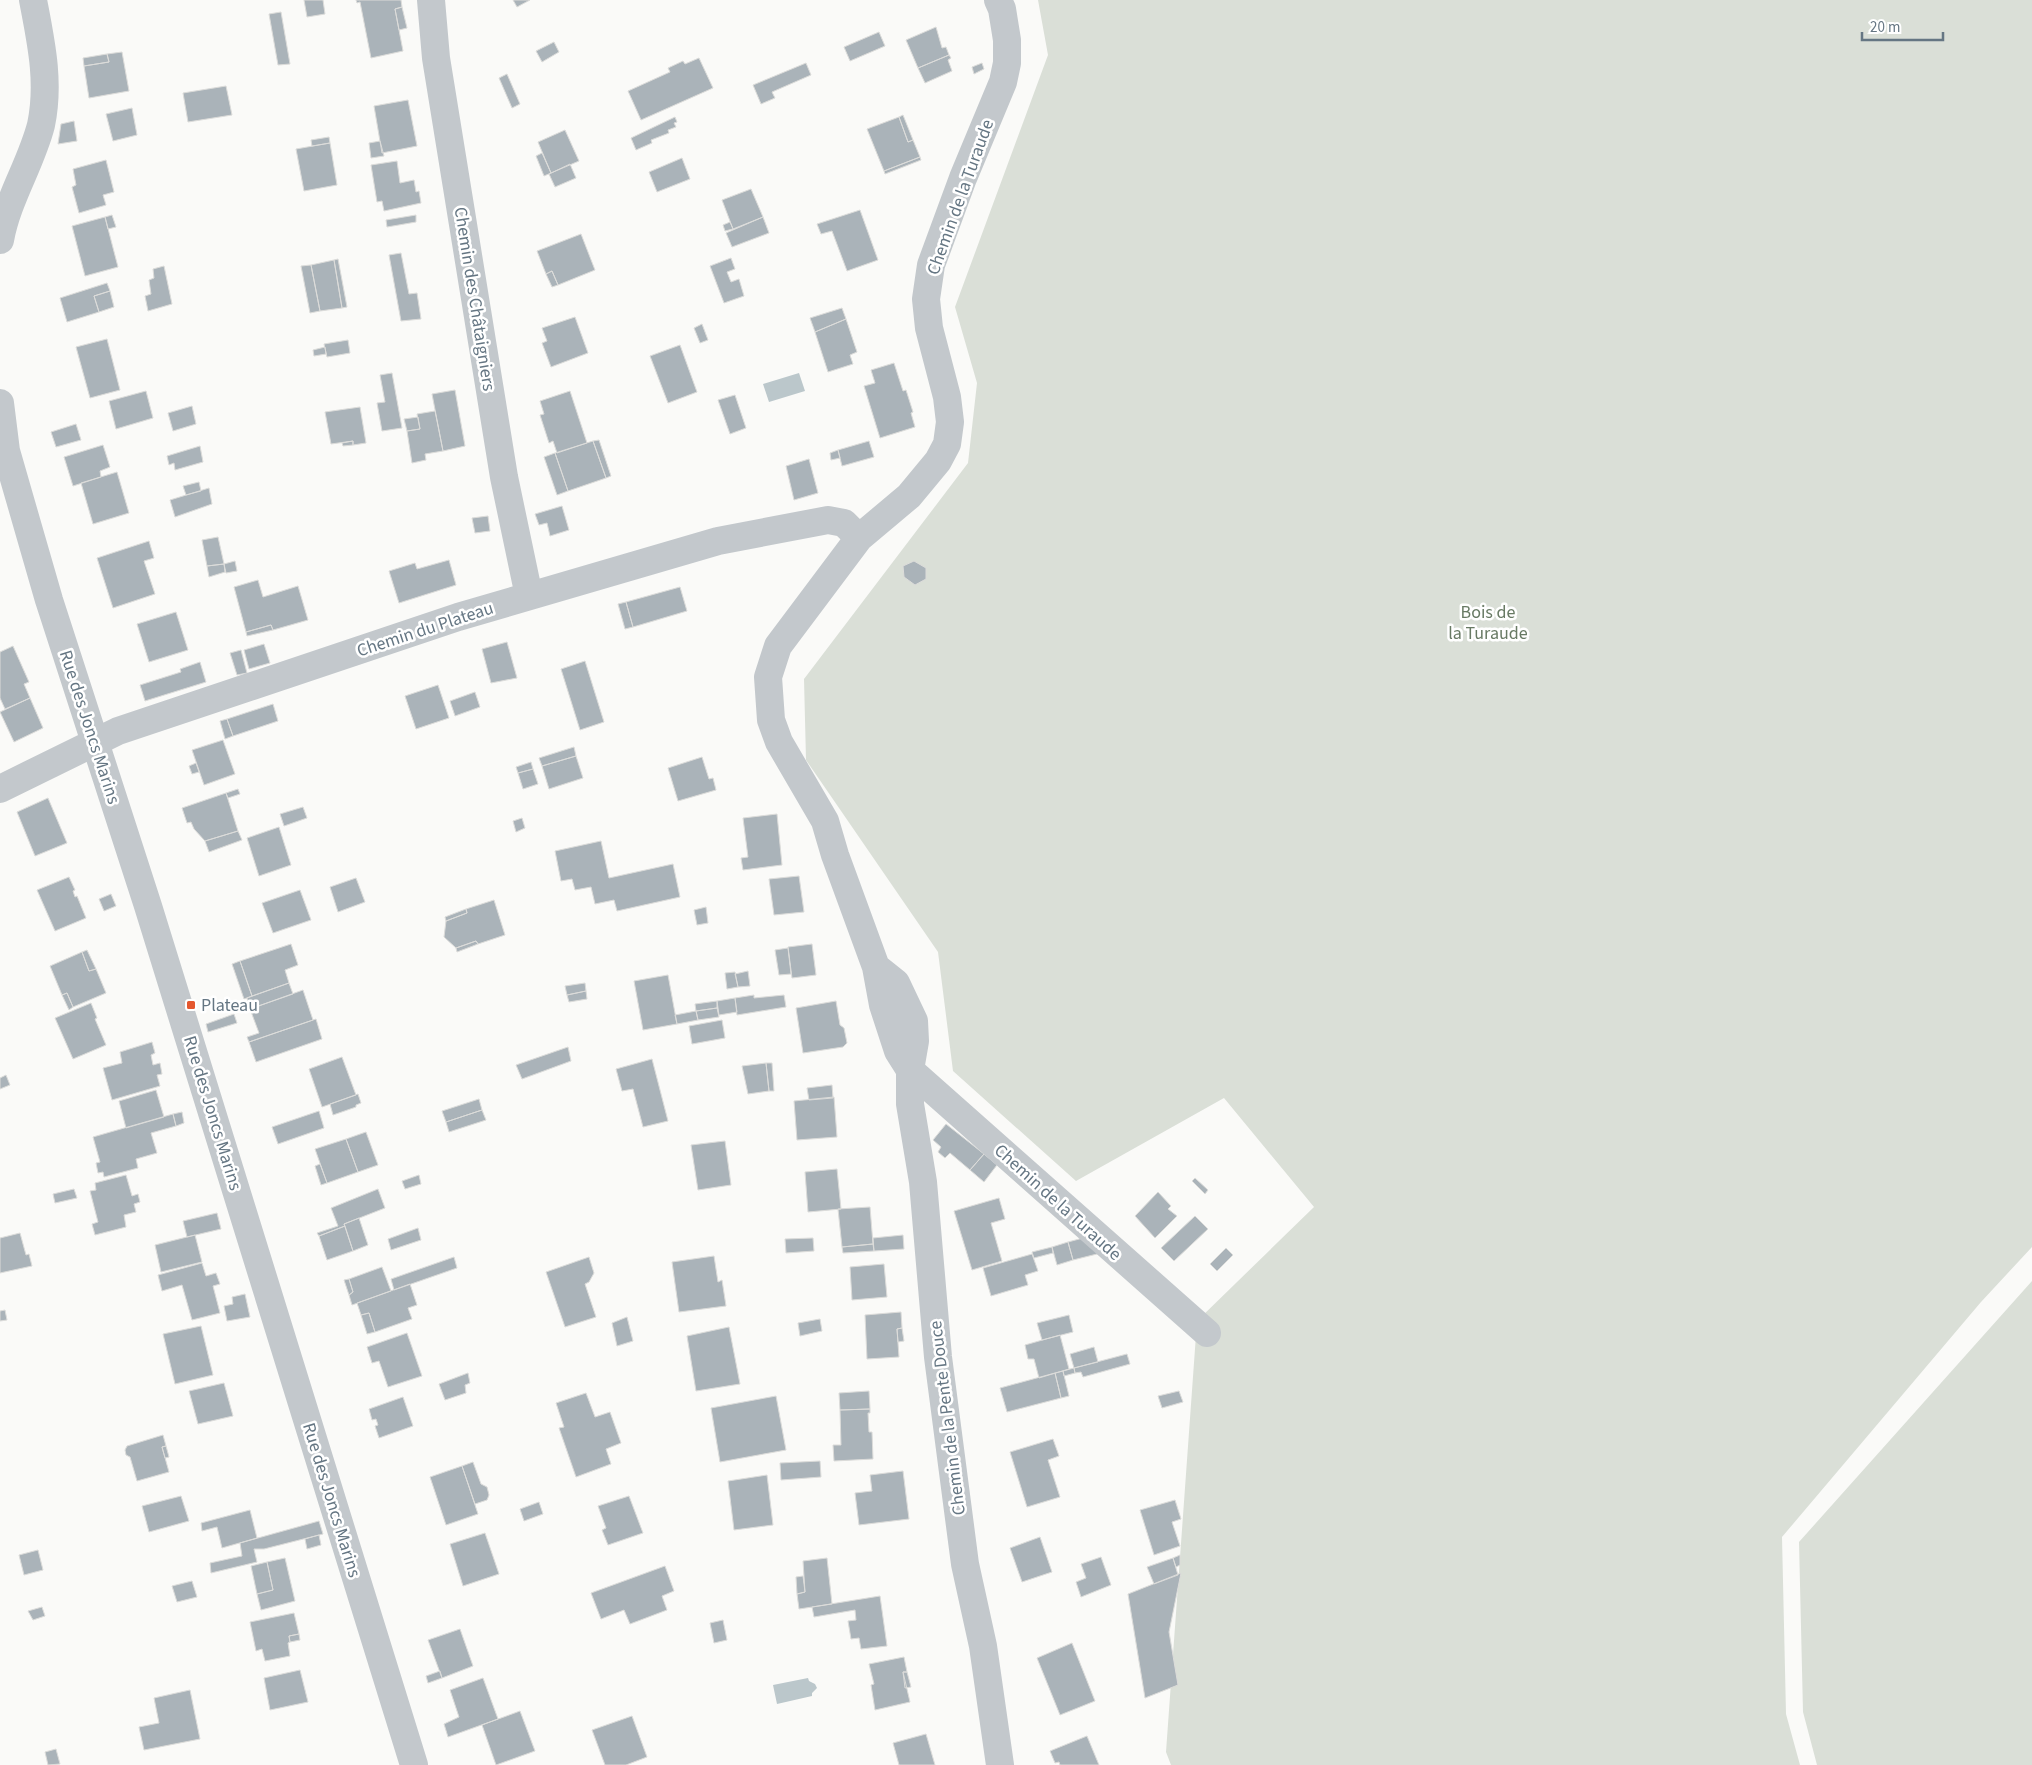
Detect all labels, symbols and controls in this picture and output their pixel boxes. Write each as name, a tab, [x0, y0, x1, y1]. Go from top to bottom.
scale bar	[1862, 10, 1943, 42]
text: 20 m	[1870, 17, 1900, 38]
street label: Chemin de la Turaude	[921, 116, 1000, 278]
street label: Chemin des Châtaigniers	[448, 205, 501, 393]
street label: Chemin du Plateau	[354, 596, 497, 663]
park label: Bois de la Turaude	[1448, 600, 1528, 646]
street label: Rue des Joncs Marins	[53, 647, 126, 807]
place label: Plateau	[201, 993, 258, 1018]
marker: Plateau	[185, 999, 197, 1011]
street label: Rue des Joncs Marins	[177, 1033, 248, 1194]
street label: Chemin de la Turaude	[988, 1138, 1127, 1267]
street label: Chemin de la Pente Douce	[923, 1319, 972, 1517]
street label: Rue des Joncs Marins	[296, 1420, 367, 1581]

